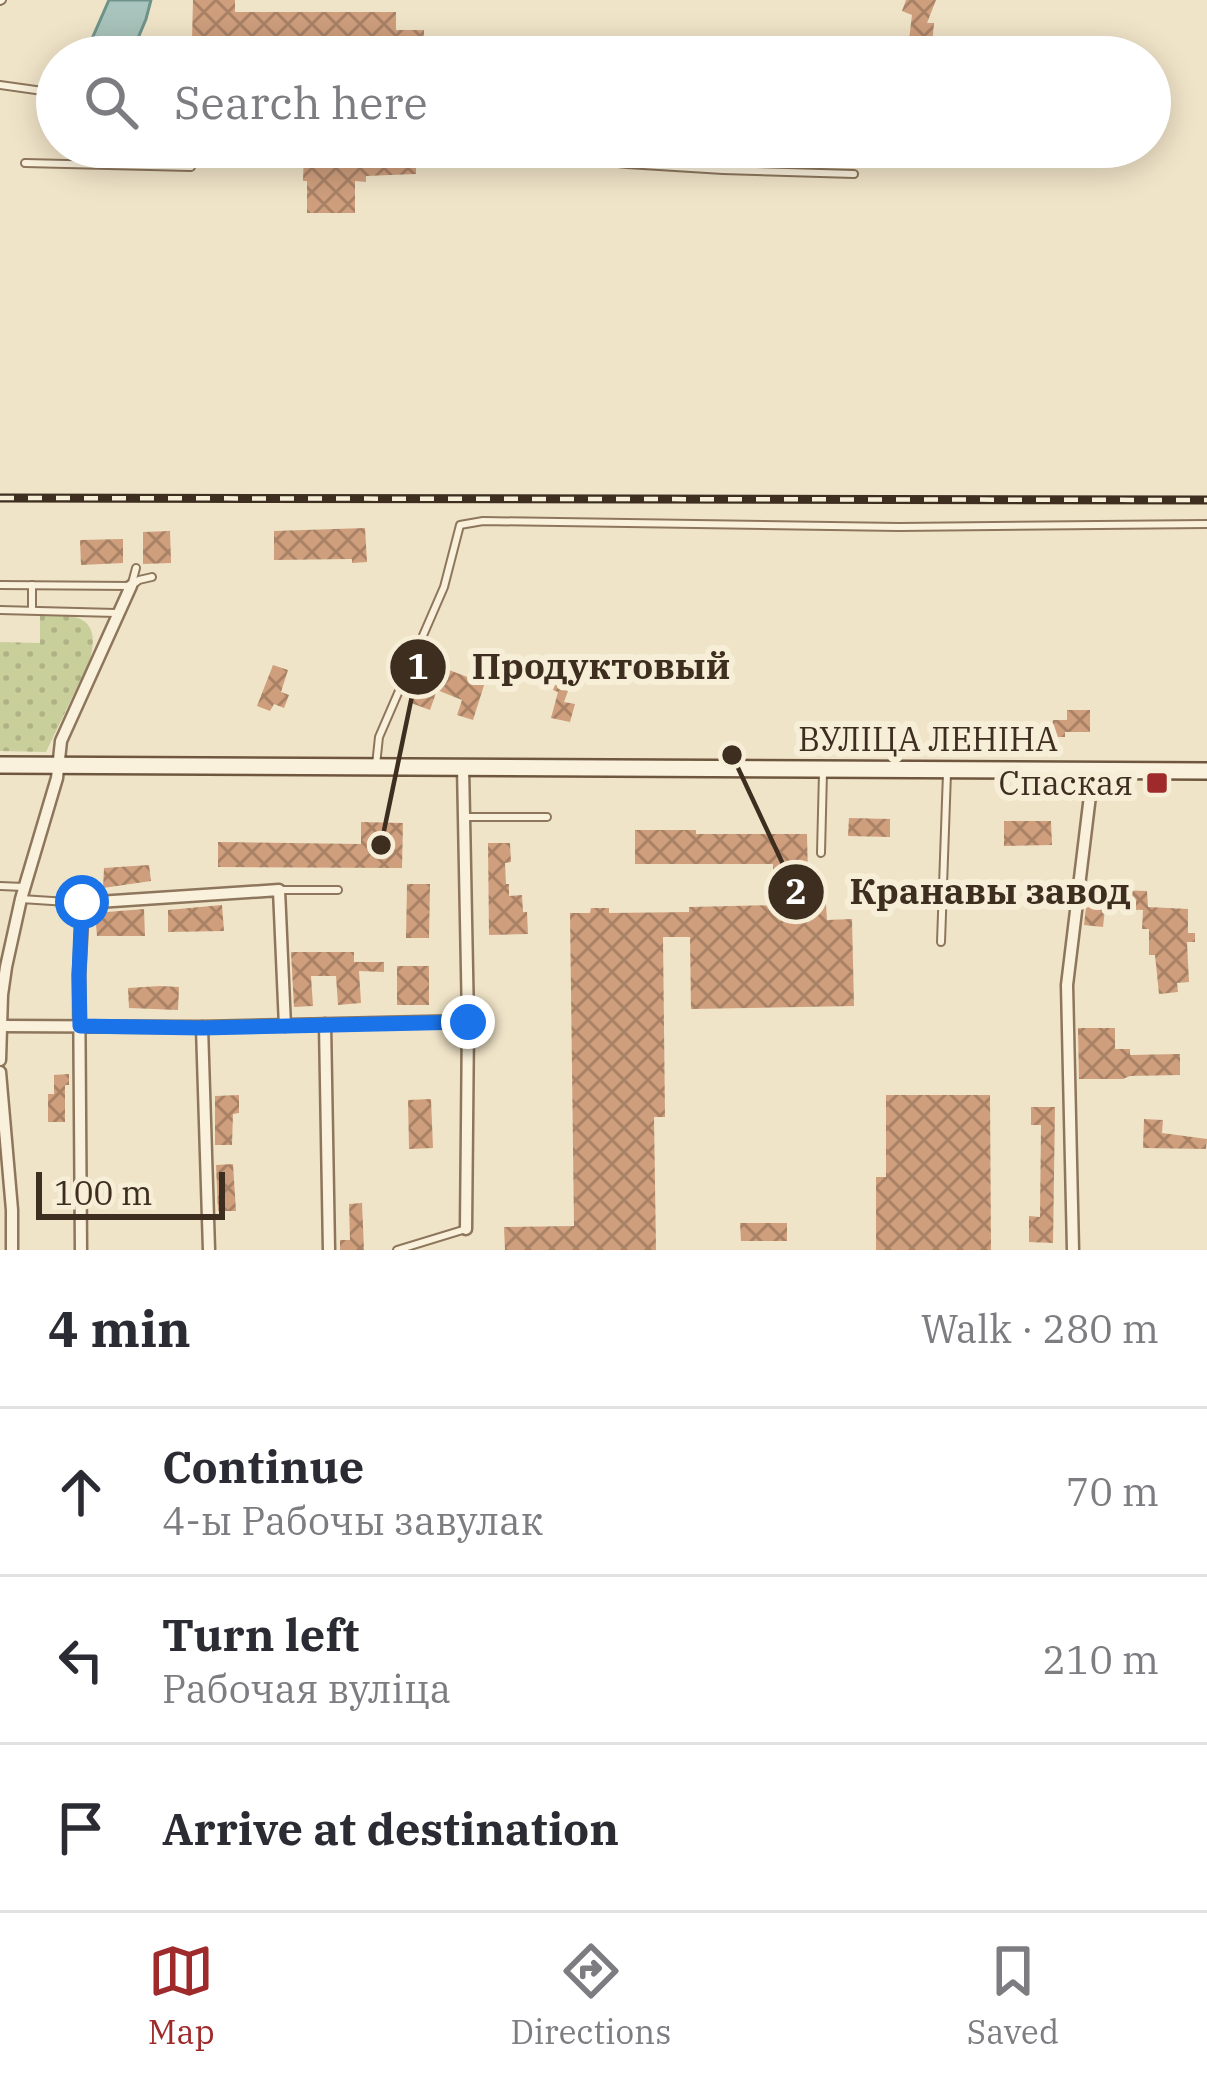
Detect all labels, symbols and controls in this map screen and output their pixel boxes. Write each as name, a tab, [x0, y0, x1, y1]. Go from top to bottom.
search box	[36, 36, 1171, 168]
icon: search	[78, 69, 144, 135]
text: Search here	[174, 73, 428, 131]
callout: Продуктовый	[388, 631, 755, 703]
text: 1	[407, 642, 429, 689]
text: Продуктовый	[472, 642, 730, 689]
street label: ВУЛІЦА ЛЕНІНА	[798, 717, 1058, 760]
place label: Спаская	[999, 761, 1133, 804]
marker: Спаская	[1144, 770, 1170, 796]
callout: Кранавы завод	[766, 856, 1155, 928]
text: 2	[785, 867, 807, 914]
text: Кранавы завод	[849, 867, 1131, 914]
route start	[55, 875, 109, 929]
route end	[441, 995, 495, 1049]
scale bar	[36, 1166, 225, 1219]
text: 100 m	[54, 1171, 153, 1214]
text: 4 min	[48, 1295, 191, 1361]
text: Walk · 280 m	[921, 1303, 1159, 1354]
text: Continue	[162, 1437, 364, 1495]
icon: ahead	[48, 1459, 114, 1525]
text: 70 m	[1066, 1466, 1159, 1517]
text: 4-ы Рабочы завулак	[162, 1495, 543, 1546]
text: Turn left	[162, 1605, 359, 1663]
icon: left	[48, 1627, 114, 1693]
text: 210 m	[1043, 1634, 1159, 1685]
text: Рабочая вуліца	[162, 1663, 451, 1714]
icon: arrive	[48, 1795, 114, 1861]
text: Arrive at destination	[162, 1799, 619, 1857]
tab: Map	[148, 1938, 215, 2053]
tab: Directions	[510, 1938, 671, 2053]
tab: Saved	[967, 1938, 1059, 2053]

